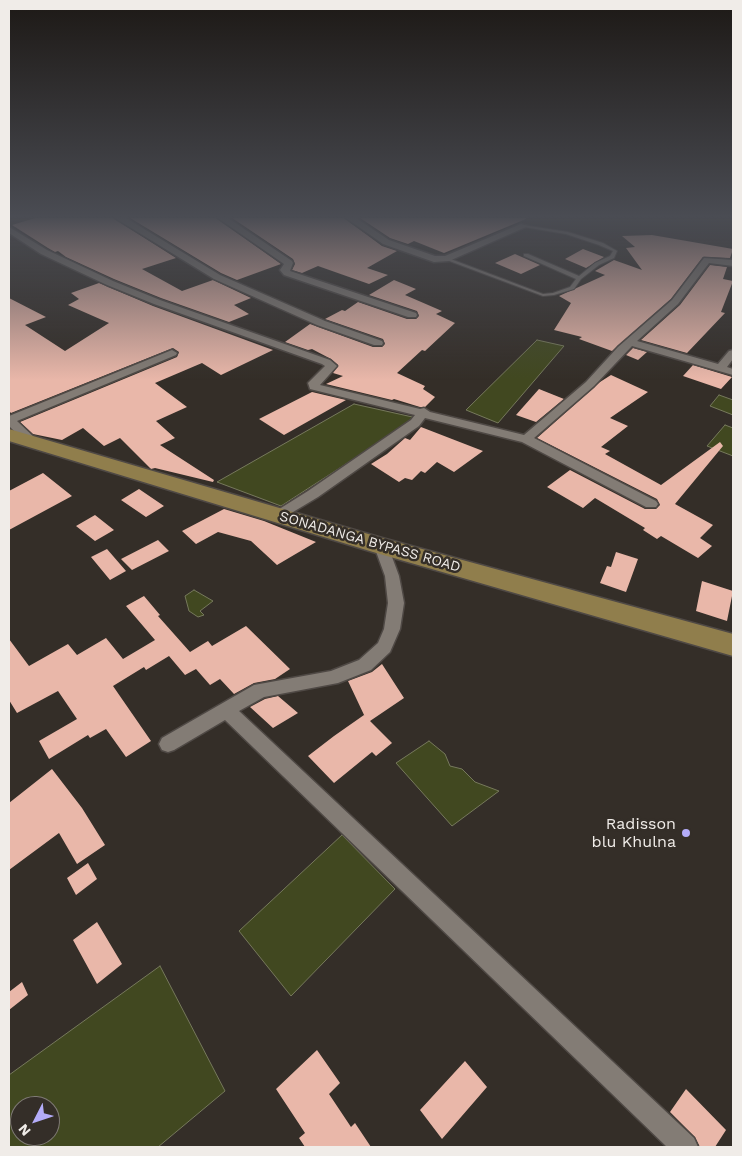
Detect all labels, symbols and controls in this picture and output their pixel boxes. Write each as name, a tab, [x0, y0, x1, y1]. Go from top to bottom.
street label: SONADANGA BYPASS ROAD	[278, 508, 462, 576]
place label: Radisson blu Khulna	[592, 814, 676, 852]
marker: Radisson blu Khulna	[680, 827, 692, 839]
north arrow	[10, 1096, 60, 1146]
text: N	[15, 1121, 34, 1139]

